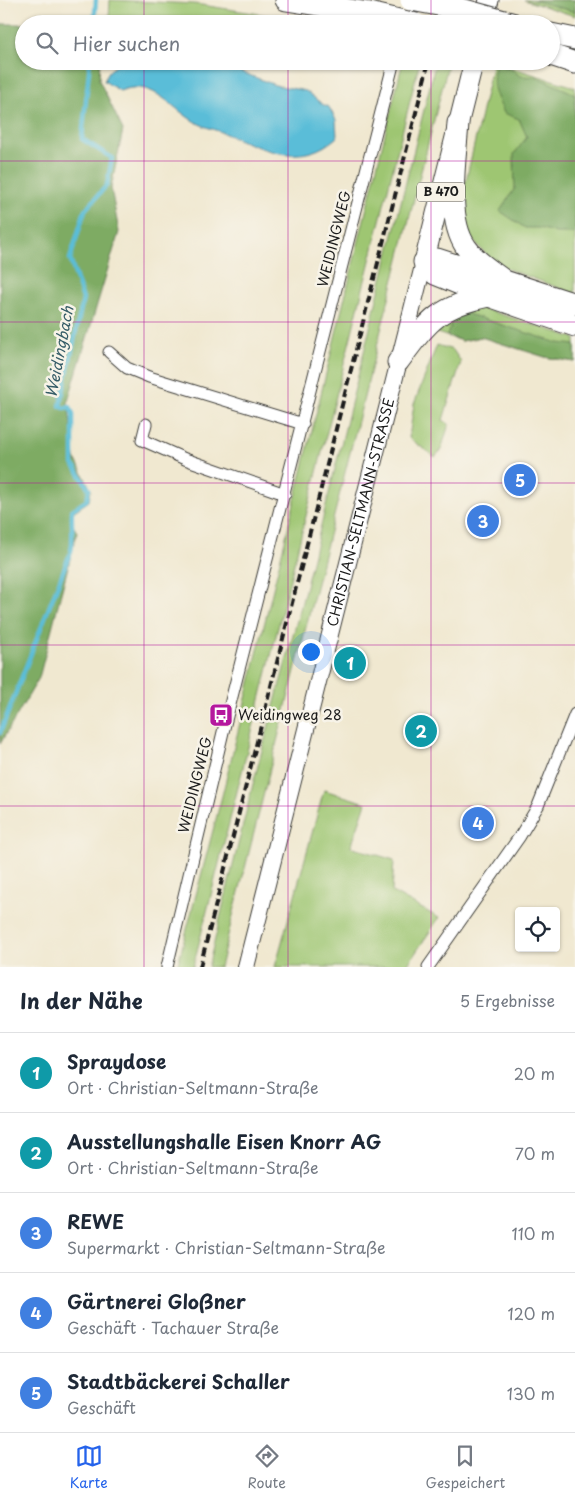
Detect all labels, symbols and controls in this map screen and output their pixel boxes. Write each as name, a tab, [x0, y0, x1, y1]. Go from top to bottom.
search box	[15, 15, 560, 70]
icon: search	[33, 29, 61, 57]
text: Hier suchen	[73, 29, 180, 57]
road number: B 470	[417, 182, 465, 202]
street label: WEIDINGWEG	[311, 188, 356, 289]
water label: Weidingbach	[38, 304, 79, 399]
street label: CHRISTIAN-SELTMANN-STRASSE	[321, 396, 399, 629]
pin: 5	[504, 461, 536, 499]
pin: 3	[467, 502, 499, 540]
your location	[298, 639, 324, 665]
pin: 1	[334, 644, 366, 682]
bus stop icon: Weidingweg 28	[208, 702, 234, 728]
place label: Weidingweg 28	[238, 704, 342, 725]
pin: 2	[405, 712, 437, 750]
street label: WEIDINGWEG	[172, 734, 217, 835]
pin: 4	[462, 804, 494, 842]
map controls	[515, 907, 560, 952]
button: locate	[515, 907, 560, 952]
text: In der Nähe	[20, 984, 142, 1016]
text: 5 Ergebnisse	[460, 988, 555, 1012]
text: Spraydose	[67, 1047, 166, 1075]
text: 1	[32, 1061, 40, 1085]
text: 20 m	[514, 1061, 555, 1085]
text: Ort · Christian-Seltmann-Straße	[67, 1075, 319, 1099]
text: Ausstellungshalle Eisen Knorr AG	[67, 1127, 381, 1155]
text: 2	[30, 1141, 42, 1165]
text: 70 m	[515, 1141, 555, 1165]
text: Ort · Christian-Seltmann-Straße	[67, 1155, 319, 1179]
text: REWE	[67, 1207, 124, 1235]
text: 3	[31, 1221, 41, 1245]
text: 110 m	[512, 1221, 555, 1245]
text: Supermarkt · Christian-Seltmann-Straße	[67, 1235, 385, 1259]
text: Gärtnerei Gloßner	[67, 1287, 246, 1315]
text: 4	[31, 1301, 41, 1325]
text: 120 m	[508, 1301, 555, 1325]
text: Geschäft · Tachauer Straße	[67, 1315, 279, 1339]
text: Stadtbäckerei Schaller	[67, 1367, 290, 1395]
text: 5	[31, 1381, 41, 1405]
text: 130 m	[507, 1381, 555, 1405]
text: Geschäft	[67, 1395, 136, 1419]
tab: Karte	[70, 1442, 108, 1493]
tab: Route	[247, 1442, 286, 1493]
tab: Gespeichert	[426, 1442, 505, 1493]

